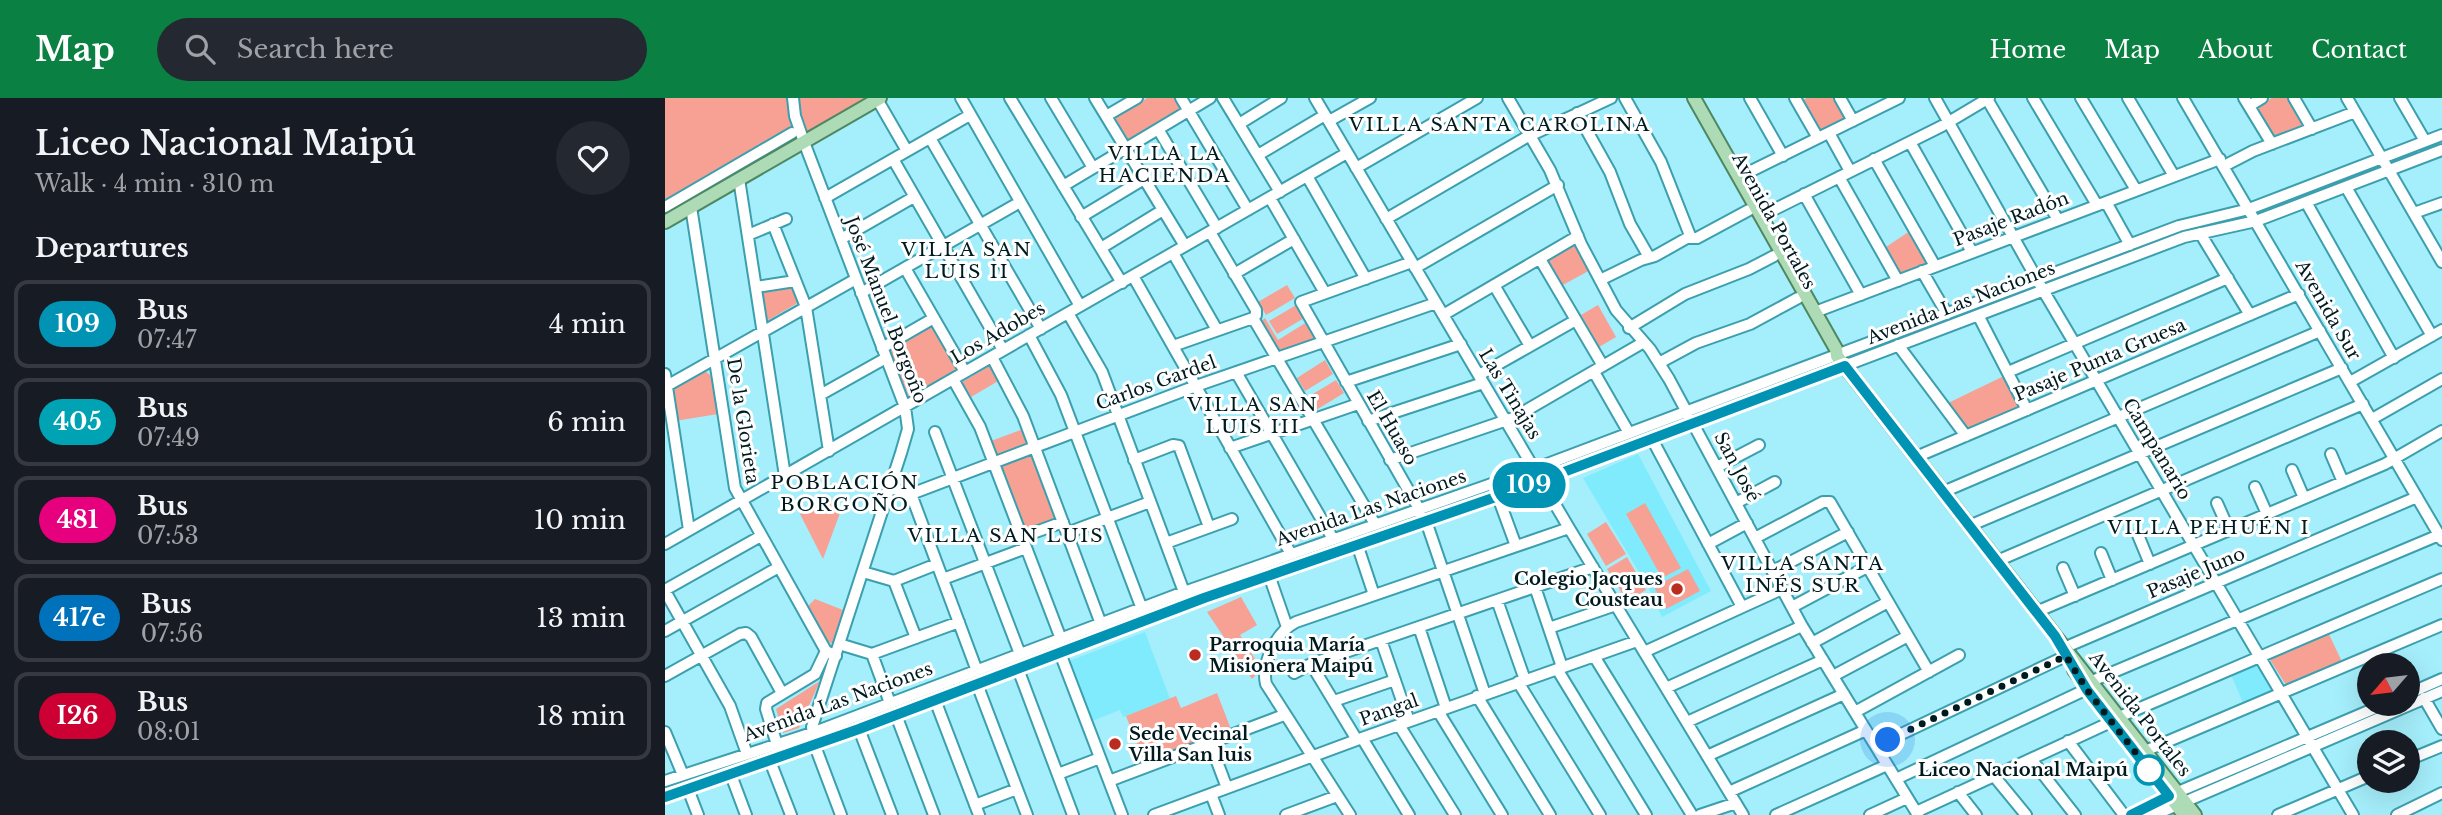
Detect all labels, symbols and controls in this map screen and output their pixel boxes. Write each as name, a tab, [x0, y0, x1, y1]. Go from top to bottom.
search box	[157, 18, 647, 81]
text: Map	[35, 29, 115, 70]
icon: search	[181, 30, 219, 68]
text: Search here	[237, 33, 394, 65]
text: Home	[1990, 35, 2066, 64]
text: Map	[2104, 35, 2160, 64]
text: About	[2198, 35, 2273, 64]
text: Contact	[2311, 35, 2407, 64]
district label: VILLA SANTA CAROLINA	[1348, 113, 1651, 136]
button: heart	[556, 121, 630, 195]
text: Liceo Nacional Maipú	[35, 123, 416, 164]
district label: VILLA LA HACIENDA	[1099, 142, 1231, 187]
street label: Avenida Portales	[1727, 148, 1821, 293]
text: Walk · 4 min · 310 m	[35, 170, 274, 198]
street label: Pasaje Radón	[1950, 187, 2072, 251]
street label: José Manuel Borgoño	[839, 212, 932, 406]
text: Departures	[35, 232, 189, 264]
district label: VILLA SAN LUIS II	[900, 238, 1033, 283]
street label: Avenida Sur	[2290, 255, 2366, 364]
street label: Avenida Las Naciones	[1863, 257, 2058, 349]
text: Bus	[137, 294, 188, 326]
street label: Los Adobes	[947, 297, 1049, 369]
text: 4 min	[549, 308, 626, 340]
text: 109	[55, 309, 100, 338]
street label: Pasaje Punta Gruesa	[2011, 314, 2189, 406]
text: 07:47	[137, 326, 197, 354]
street label: Las Tinajas	[1474, 345, 1546, 443]
street label: Carlos Gardel	[1093, 351, 1219, 415]
street label: De la Glorieta	[722, 356, 764, 486]
street label: El Huaso	[1362, 387, 1422, 469]
text: Bus	[137, 392, 188, 424]
district label: VILLA SAN LUIS III	[1186, 393, 1319, 438]
street label: Campanario	[2118, 394, 2196, 504]
text: 6 min	[547, 406, 626, 438]
text: 405	[53, 407, 102, 436]
text: 07:49	[137, 424, 200, 452]
street label: San José	[1709, 428, 1765, 506]
line badge: 109	[1489, 462, 1569, 508]
street label: Avenida Las Naciones	[1272, 465, 1469, 551]
text: 109	[1507, 470, 1551, 499]
district label: POBLACIÓN BORGOÑO	[770, 471, 920, 516]
text: Bus	[137, 490, 188, 522]
text: 10 min	[534, 504, 626, 536]
text: 481	[57, 505, 98, 534]
district label: VILLA PEHUÉN I	[2107, 516, 2310, 539]
text: 07:53	[137, 522, 199, 550]
district label: VILLA SAN LUIS	[907, 524, 1104, 547]
street label: Pasaje Juno	[2144, 543, 2248, 603]
district label: VILLA SANTA INÉS SUR	[1720, 552, 1885, 597]
place label: Colegio Jacques Cousteau	[1514, 568, 1663, 611]
marker: Colegio Jacques Cousteau	[1669, 581, 1685, 597]
text: Bus	[141, 588, 192, 620]
text: 13 min	[536, 602, 626, 634]
text: 417e	[53, 603, 106, 632]
text: 07:56	[141, 620, 203, 648]
place label: Parroquia María Misionera Maipú	[1209, 634, 1374, 677]
street label: Avenida Portales	[2084, 646, 2196, 781]
marker: Parroquia María Misionera Maipú	[1187, 647, 1203, 663]
north arrow	[2357, 653, 2420, 716]
map controls	[2357, 653, 2420, 793]
street label: Avenida Las Naciones	[739, 657, 936, 747]
text: Bus	[137, 686, 188, 718]
street label: Pangal	[1357, 689, 1422, 731]
text: 18 min	[537, 700, 626, 732]
text: I26	[56, 701, 99, 730]
text: 08:01	[137, 718, 201, 746]
your location	[1870, 722, 1905, 757]
place label: Sede Vecinal Villa San luis	[1128, 723, 1252, 766]
button: layers	[2357, 730, 2420, 793]
marker: Sede Vecinal Villa San luis	[1107, 736, 1123, 752]
marker: Liceo Nacional Maipú	[2134, 755, 2164, 785]
place label: Liceo Nacional Maipú	[1918, 759, 2128, 781]

